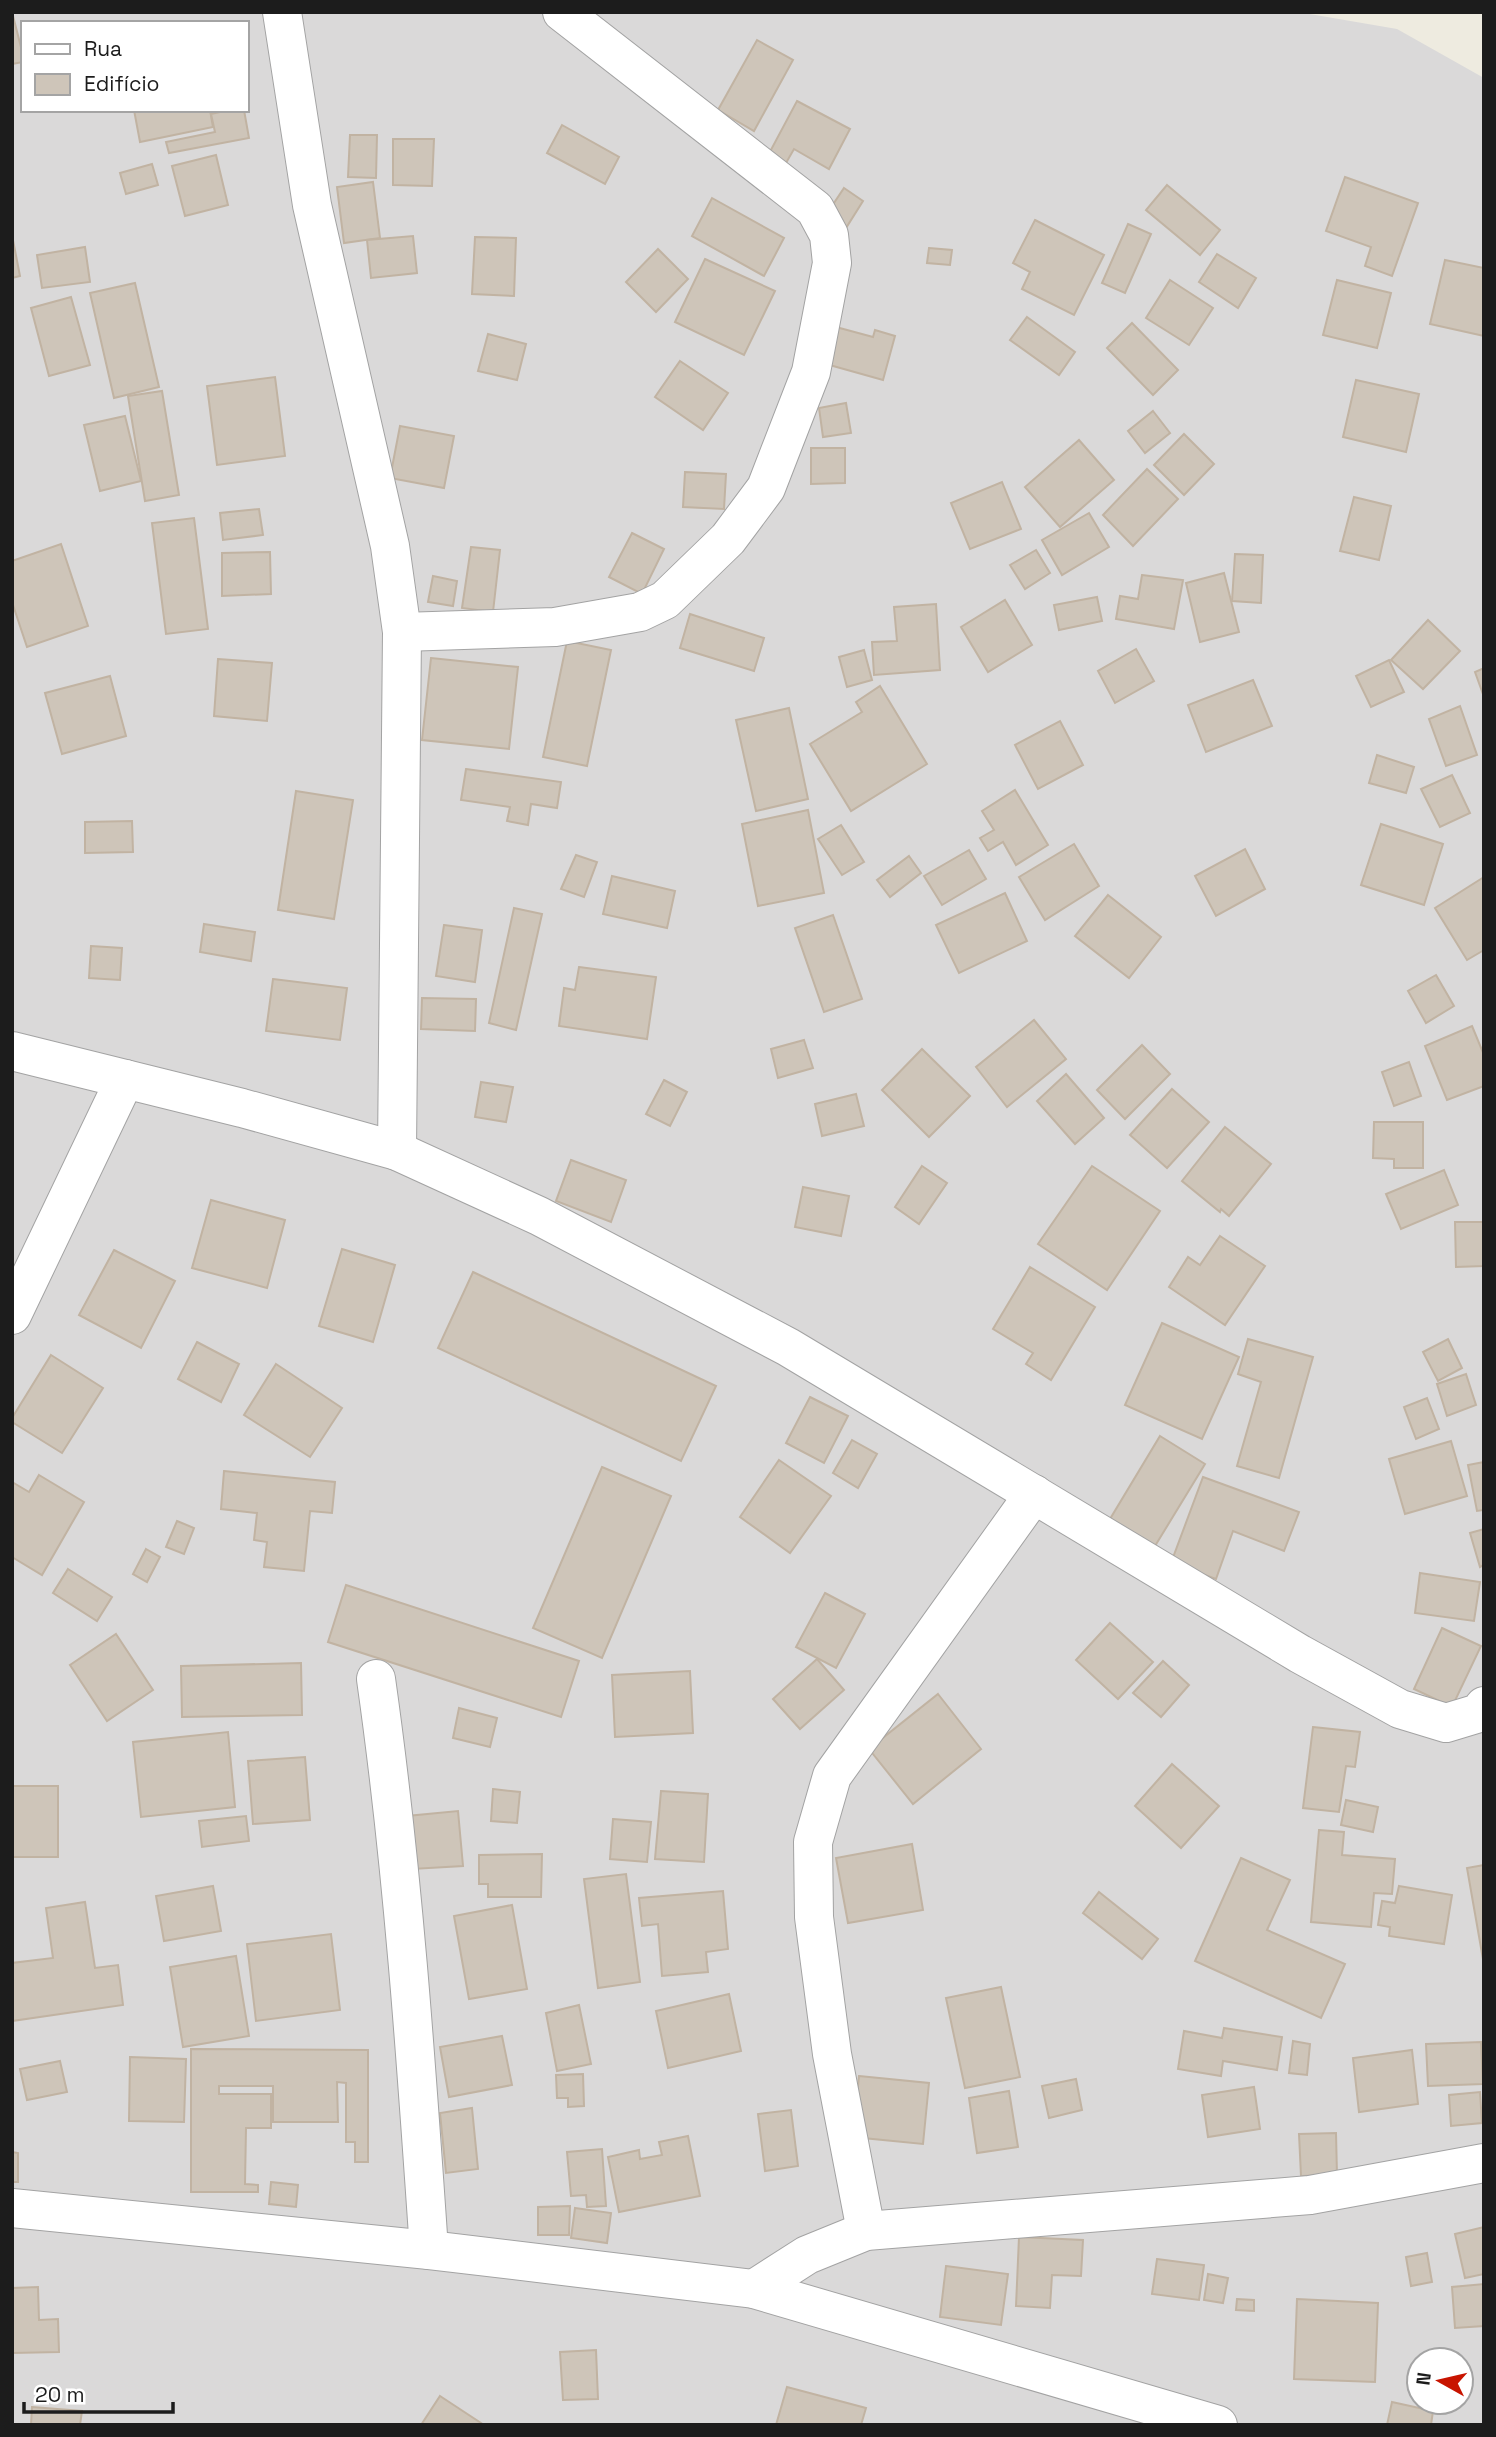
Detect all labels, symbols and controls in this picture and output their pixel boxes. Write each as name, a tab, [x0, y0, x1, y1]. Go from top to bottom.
legend	[21, 21, 248, 112]
text: Rua	[84, 35, 122, 62]
text: Edifício	[84, 70, 160, 97]
north arrow	[1405, 2346, 1475, 2416]
scale bar	[24, 2370, 173, 2414]
text: N	[1410, 2371, 1437, 2387]
text: 20 m	[35, 2381, 85, 2408]

